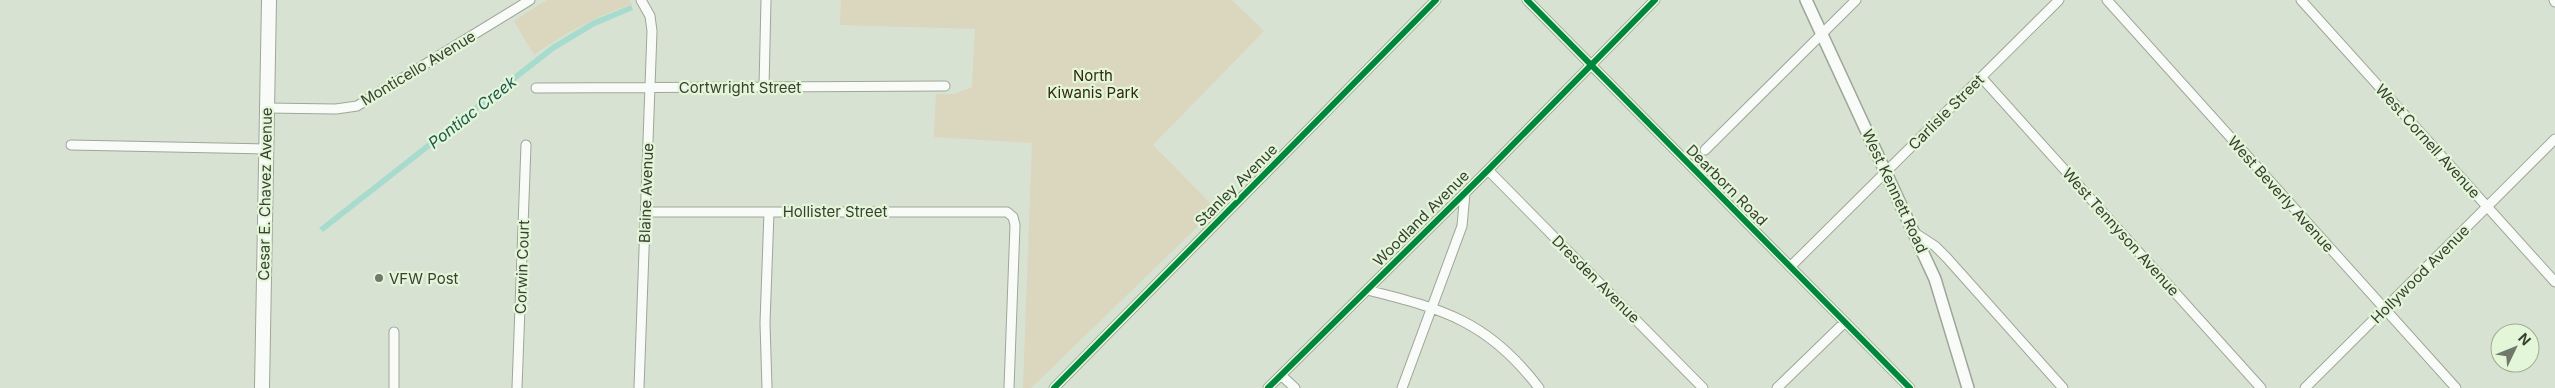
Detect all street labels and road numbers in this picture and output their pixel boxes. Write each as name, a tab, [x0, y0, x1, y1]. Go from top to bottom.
street label: Monticello Avenue	[357, 26, 479, 110]
street label: Carlisle Street	[1904, 70, 1988, 154]
street label: Cortwright Street	[679, 78, 801, 97]
street label: West Cornell Avenue	[2372, 80, 2484, 202]
street label: Cesar E. Chavez Avenue	[254, 107, 276, 281]
street label: West Kennett Road	[1858, 126, 1932, 256]
street label: West Beverly Avenue	[2224, 132, 2338, 256]
street label: Stanley Avenue	[1191, 140, 1281, 230]
street label: Dearborn Road	[1682, 140, 1772, 230]
street label: Blaine Avenue	[635, 143, 657, 243]
street label: West Tennyson Avenue	[2059, 164, 2183, 300]
street label: Woodland Avenue	[1369, 166, 1473, 270]
street label: Hollister Street	[783, 202, 887, 221]
street label: Corwin Court	[511, 219, 533, 314]
street label: Hollywood Avenue	[2367, 221, 2473, 327]
street label: Dresden Avenue	[1548, 231, 1644, 327]

